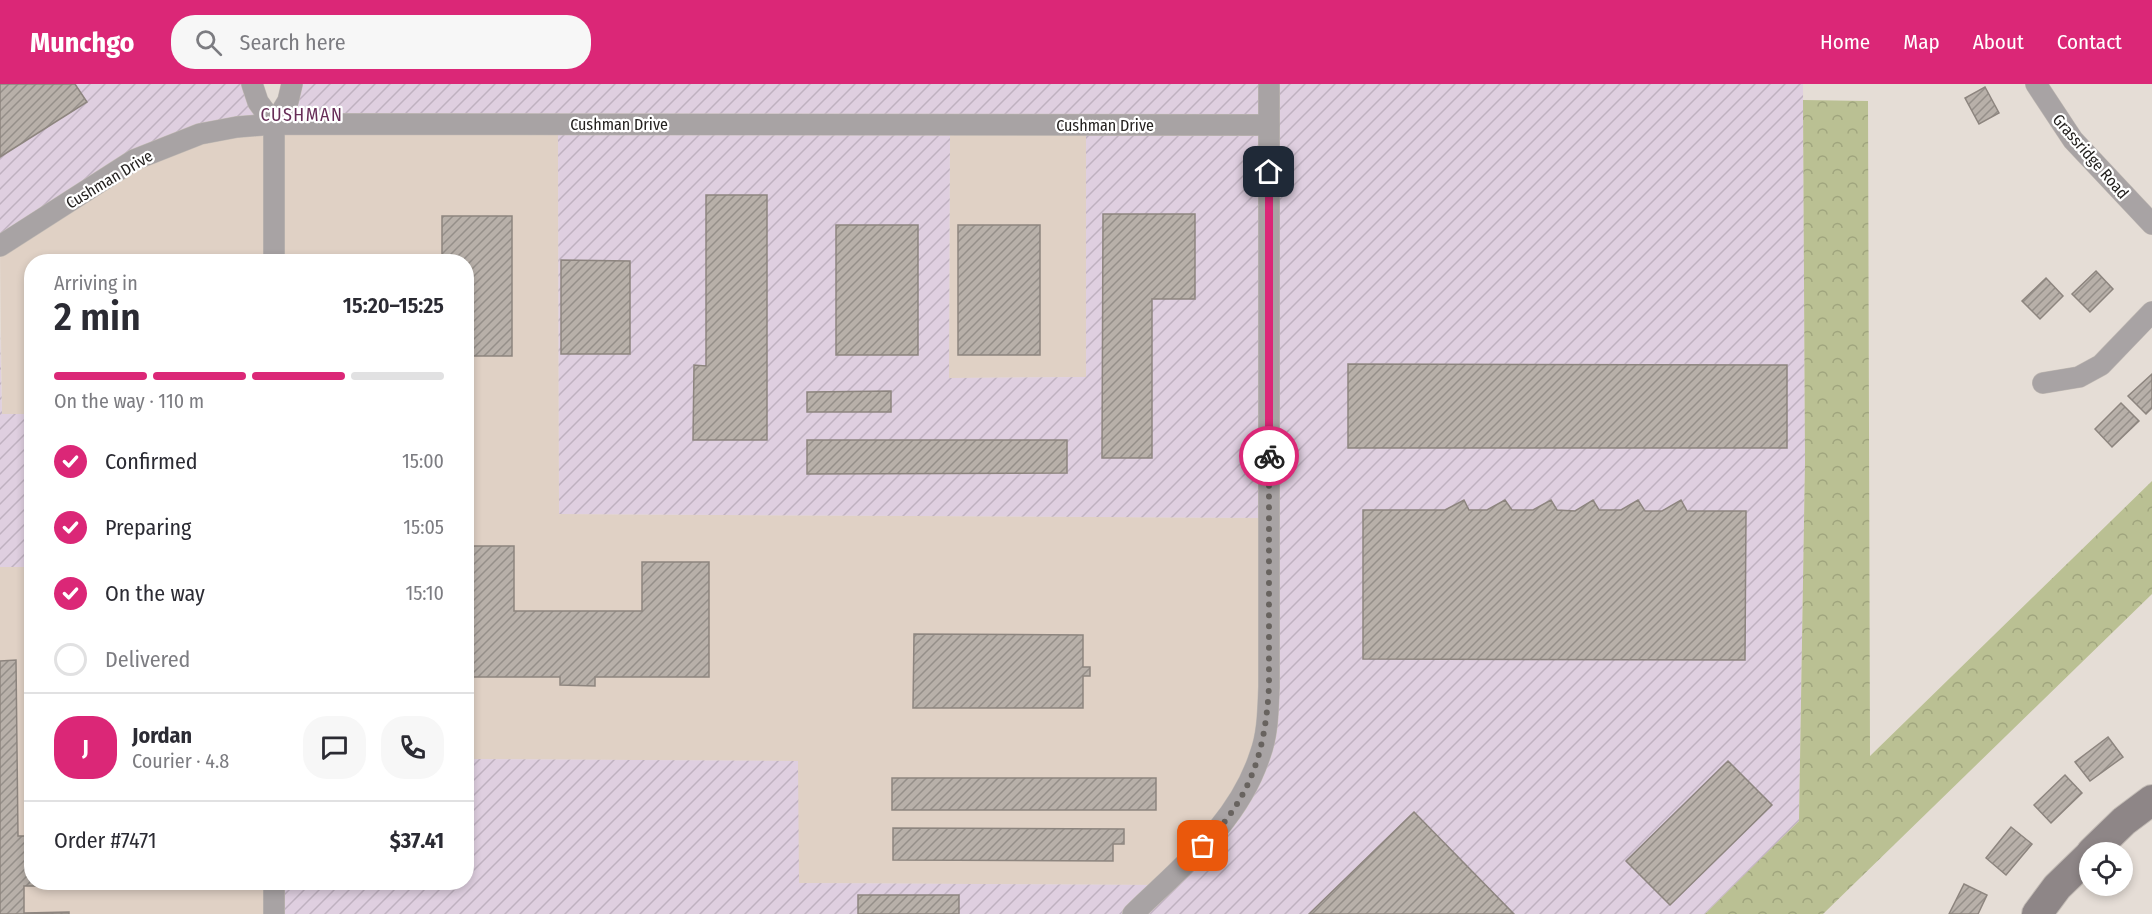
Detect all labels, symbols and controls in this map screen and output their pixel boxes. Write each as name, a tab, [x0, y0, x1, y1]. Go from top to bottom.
search box	[171, 15, 591, 69]
text: Munchgo	[30, 26, 135, 59]
icon: search	[192, 26, 225, 59]
text: Search here	[240, 29, 346, 56]
text: Home	[1820, 29, 1870, 55]
text: Map	[1903, 29, 1940, 55]
text: About	[1973, 29, 2024, 55]
text: Contact	[2057, 29, 2122, 55]
district label: CUSHMAN	[261, 104, 343, 126]
street label: Grassridge Road	[2049, 110, 2132, 202]
street label: Cushman Drive	[570, 115, 668, 134]
street label: Cushman Drive	[1056, 116, 1154, 135]
street label: Cushman Drive	[62, 146, 156, 213]
pin	[1243, 146, 1294, 197]
icon: home	[1252, 155, 1285, 188]
text: Arriving in	[54, 271, 138, 295]
text: 15:20–15:25	[343, 292, 444, 319]
text: 2 min	[54, 294, 141, 340]
text: On the way · 110 m	[54, 389, 204, 413]
courier	[1239, 426, 1299, 486]
icon: bike	[1253, 440, 1286, 473]
icon: check	[54, 445, 87, 478]
text: Confirmed	[105, 448, 198, 475]
text: 15:00	[402, 449, 444, 473]
icon: check	[54, 511, 87, 544]
text: Preparing	[105, 514, 191, 541]
text: 15:05	[403, 515, 444, 539]
icon: check	[54, 577, 87, 610]
text: On the way	[105, 580, 205, 607]
text: 15:10	[405, 581, 444, 605]
text: Delivered	[105, 646, 190, 673]
button: chat	[303, 716, 366, 779]
button: phone	[381, 716, 444, 779]
text: Jordan	[132, 722, 192, 749]
text: J	[82, 734, 89, 761]
text: Courier · 4.8	[132, 749, 229, 773]
pin	[1177, 820, 1228, 871]
text: Order #7471	[54, 827, 156, 854]
text: $37.41	[390, 827, 444, 854]
icon: bag	[1186, 829, 1219, 862]
map controls	[2079, 842, 2133, 896]
button: locate	[2079, 842, 2133, 896]

